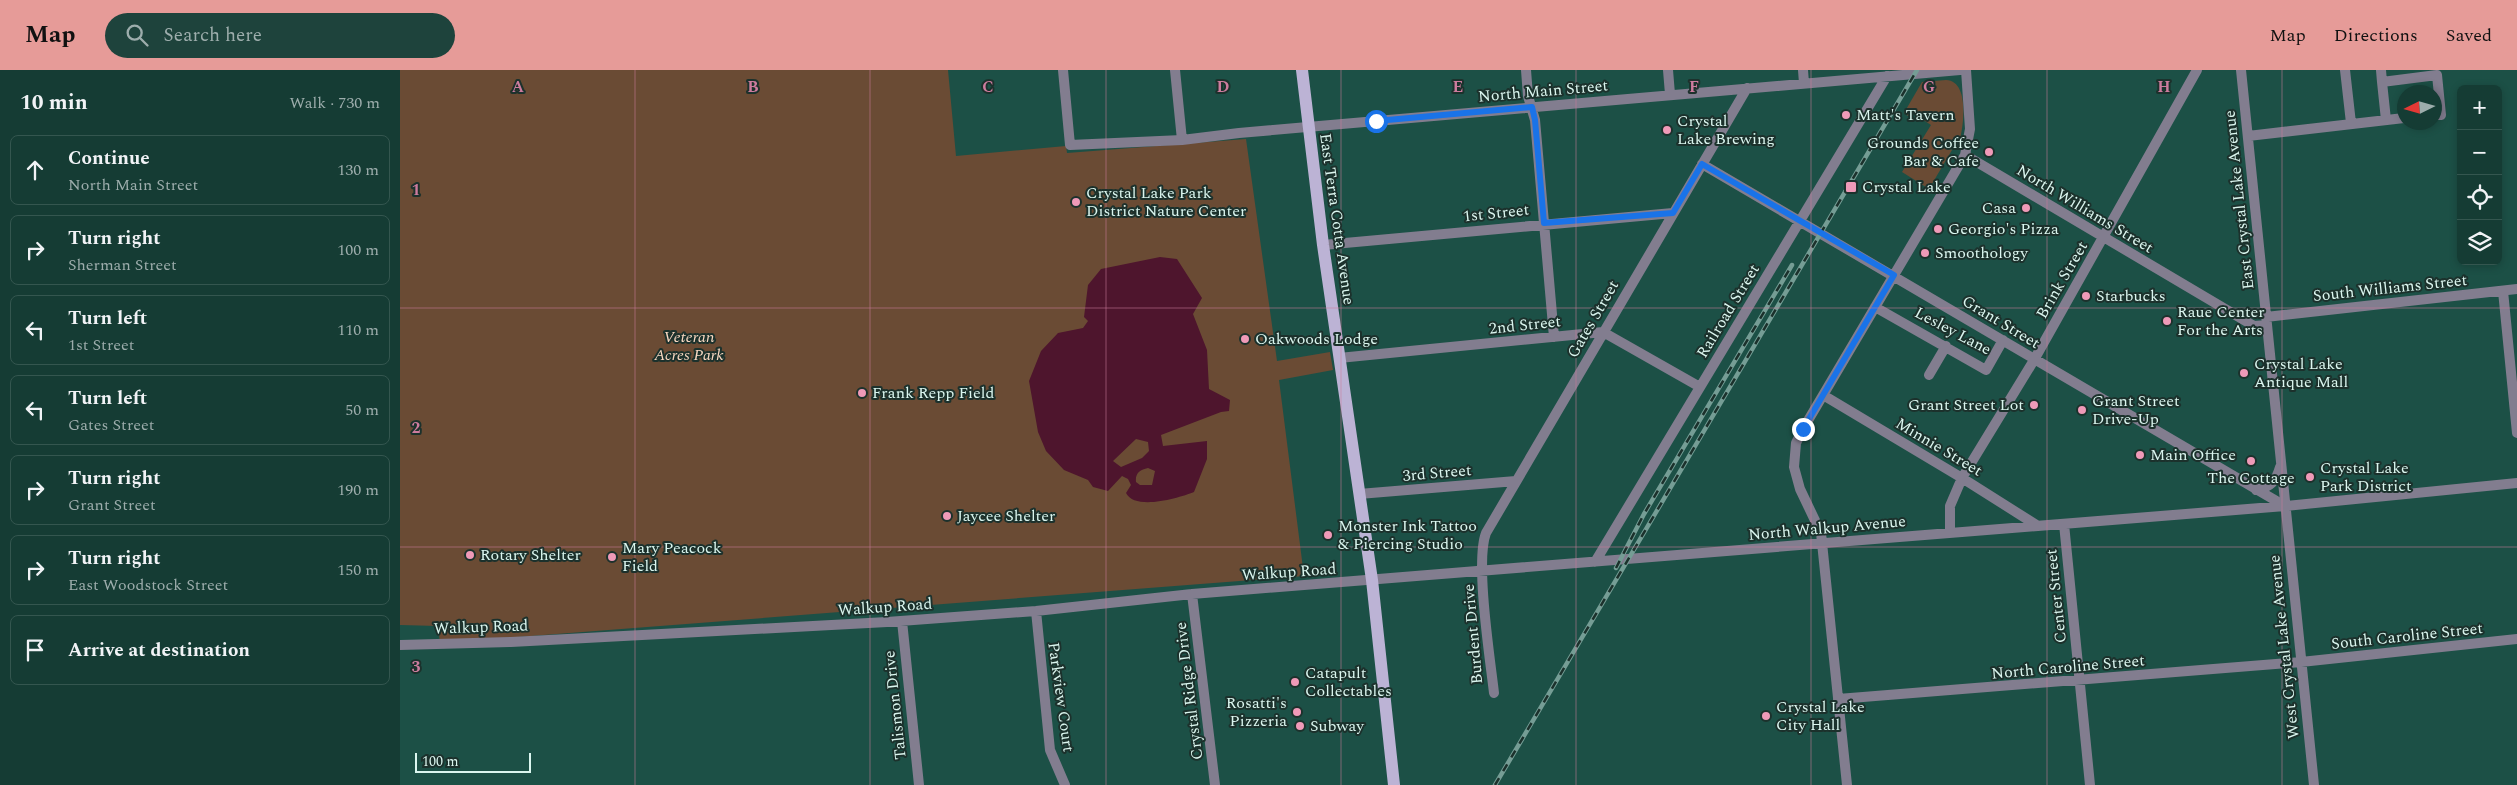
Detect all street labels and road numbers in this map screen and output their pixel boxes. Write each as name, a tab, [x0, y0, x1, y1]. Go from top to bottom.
street label: North Main Street	[1477, 73, 1609, 109]
street label: East Crystal Lake Avenue	[2218, 109, 2260, 291]
street label: East Terra Cotta Avenue	[1313, 132, 1361, 306]
street label: North Williams Street	[2012, 158, 2158, 260]
street label: 1st Street	[1462, 198, 1531, 228]
street label: Brink Street	[2030, 236, 2094, 323]
street label: Railroad Street	[1690, 259, 1766, 363]
street label: South Williams Street	[2312, 268, 2469, 308]
street label: Gates Street	[1561, 275, 1625, 362]
street label: Grant Street	[1957, 289, 2045, 355]
street label: Lesley Lane	[1910, 301, 1996, 361]
street label: 2nd Street	[1488, 309, 1563, 341]
street label: Minnie Street	[1891, 412, 1987, 483]
street label: 3rd Street	[1401, 458, 1473, 488]
street label: North Walkup Avenue	[1747, 509, 1907, 547]
street label: Center Street	[2039, 547, 2073, 644]
street label: West Crystal Lake Avenue	[2262, 554, 2306, 740]
street label: Walkup Road	[1241, 557, 1337, 587]
street label: Burdent Drive	[1457, 583, 1489, 685]
street label: Walkup Road	[837, 592, 933, 622]
street label: Walkup Road	[433, 613, 529, 641]
street label: South Caroline Street	[2330, 616, 2484, 656]
street label: Crystal Ridge Drive	[1169, 621, 1209, 761]
street label: Parkview Court	[1041, 641, 1081, 754]
street label: North Caroline Street	[1990, 648, 2146, 686]
street label: Talismon Drive	[877, 649, 913, 761]

